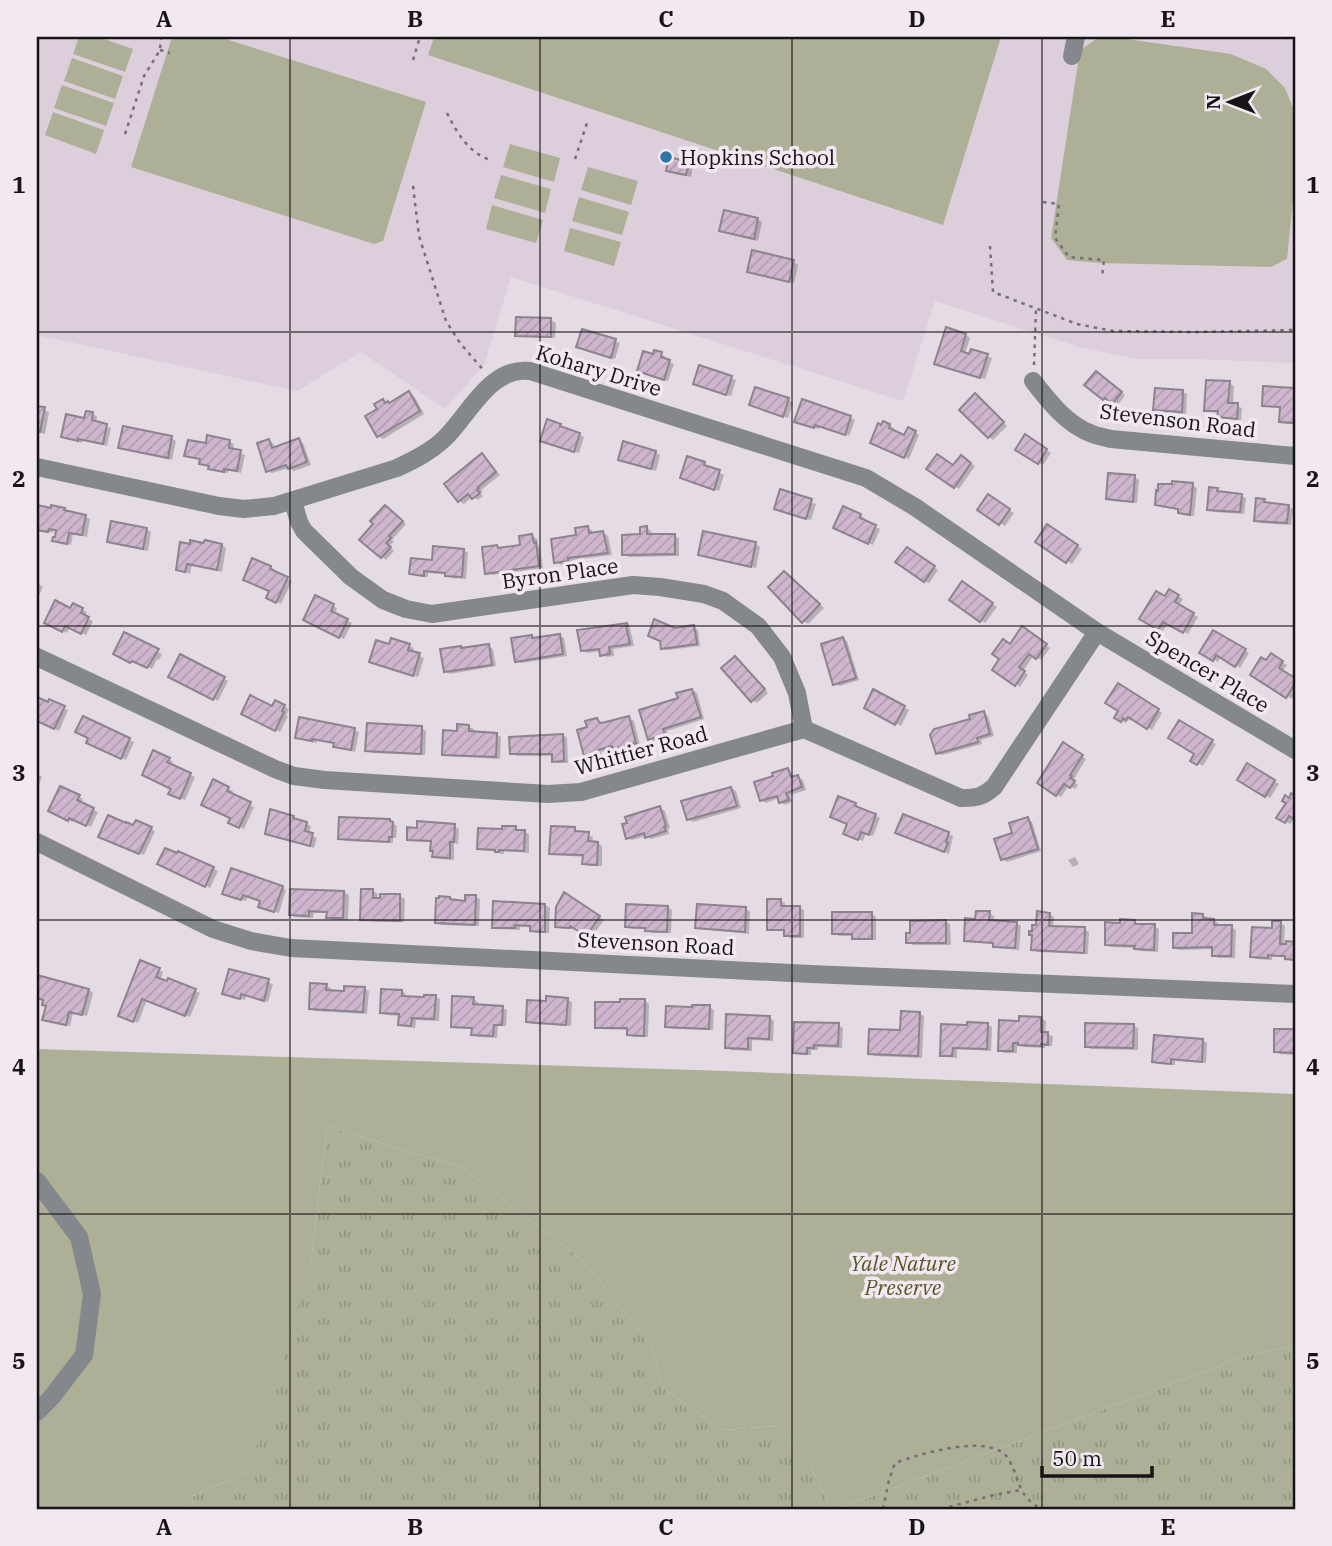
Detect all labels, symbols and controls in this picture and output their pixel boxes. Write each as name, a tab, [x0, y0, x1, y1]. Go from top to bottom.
text: A	[156, 3, 172, 33]
text: B	[407, 3, 423, 33]
text: C	[658, 3, 674, 33]
text: D	[908, 3, 926, 33]
text: E	[1160, 3, 1176, 33]
north arrow	[1196, 66, 1266, 136]
text: N	[1201, 94, 1225, 110]
place label: Hopkins School	[680, 143, 835, 171]
marker: Hopkins School	[658, 149, 674, 165]
text: 1	[12, 169, 26, 199]
text: 1	[1306, 169, 1320, 199]
street label: Kohary Drive	[533, 338, 665, 402]
street label: Stevenson Road	[1098, 397, 1258, 444]
text: 2	[12, 463, 26, 493]
text: 2	[1306, 463, 1320, 493]
street label: Byron Place	[500, 551, 620, 595]
street label: Spencer Place	[1141, 623, 1275, 719]
street label: Whittier Road	[571, 719, 711, 781]
text: 3	[12, 757, 26, 787]
text: 3	[1306, 757, 1320, 787]
street label: Stevenson Road	[577, 925, 735, 961]
text: 4	[12, 1051, 26, 1081]
text: 4	[1306, 1051, 1320, 1081]
park label: Yale Nature Preserve	[850, 1249, 956, 1301]
text: 5	[12, 1345, 26, 1375]
text: 5	[1306, 1345, 1320, 1375]
scale bar	[1042, 1434, 1152, 1478]
text: 50 m	[1052, 1444, 1102, 1472]
text: A	[156, 1511, 172, 1541]
text: B	[407, 1511, 423, 1541]
text: C	[658, 1511, 674, 1541]
text: D	[908, 1511, 926, 1541]
text: E	[1160, 1511, 1176, 1541]

